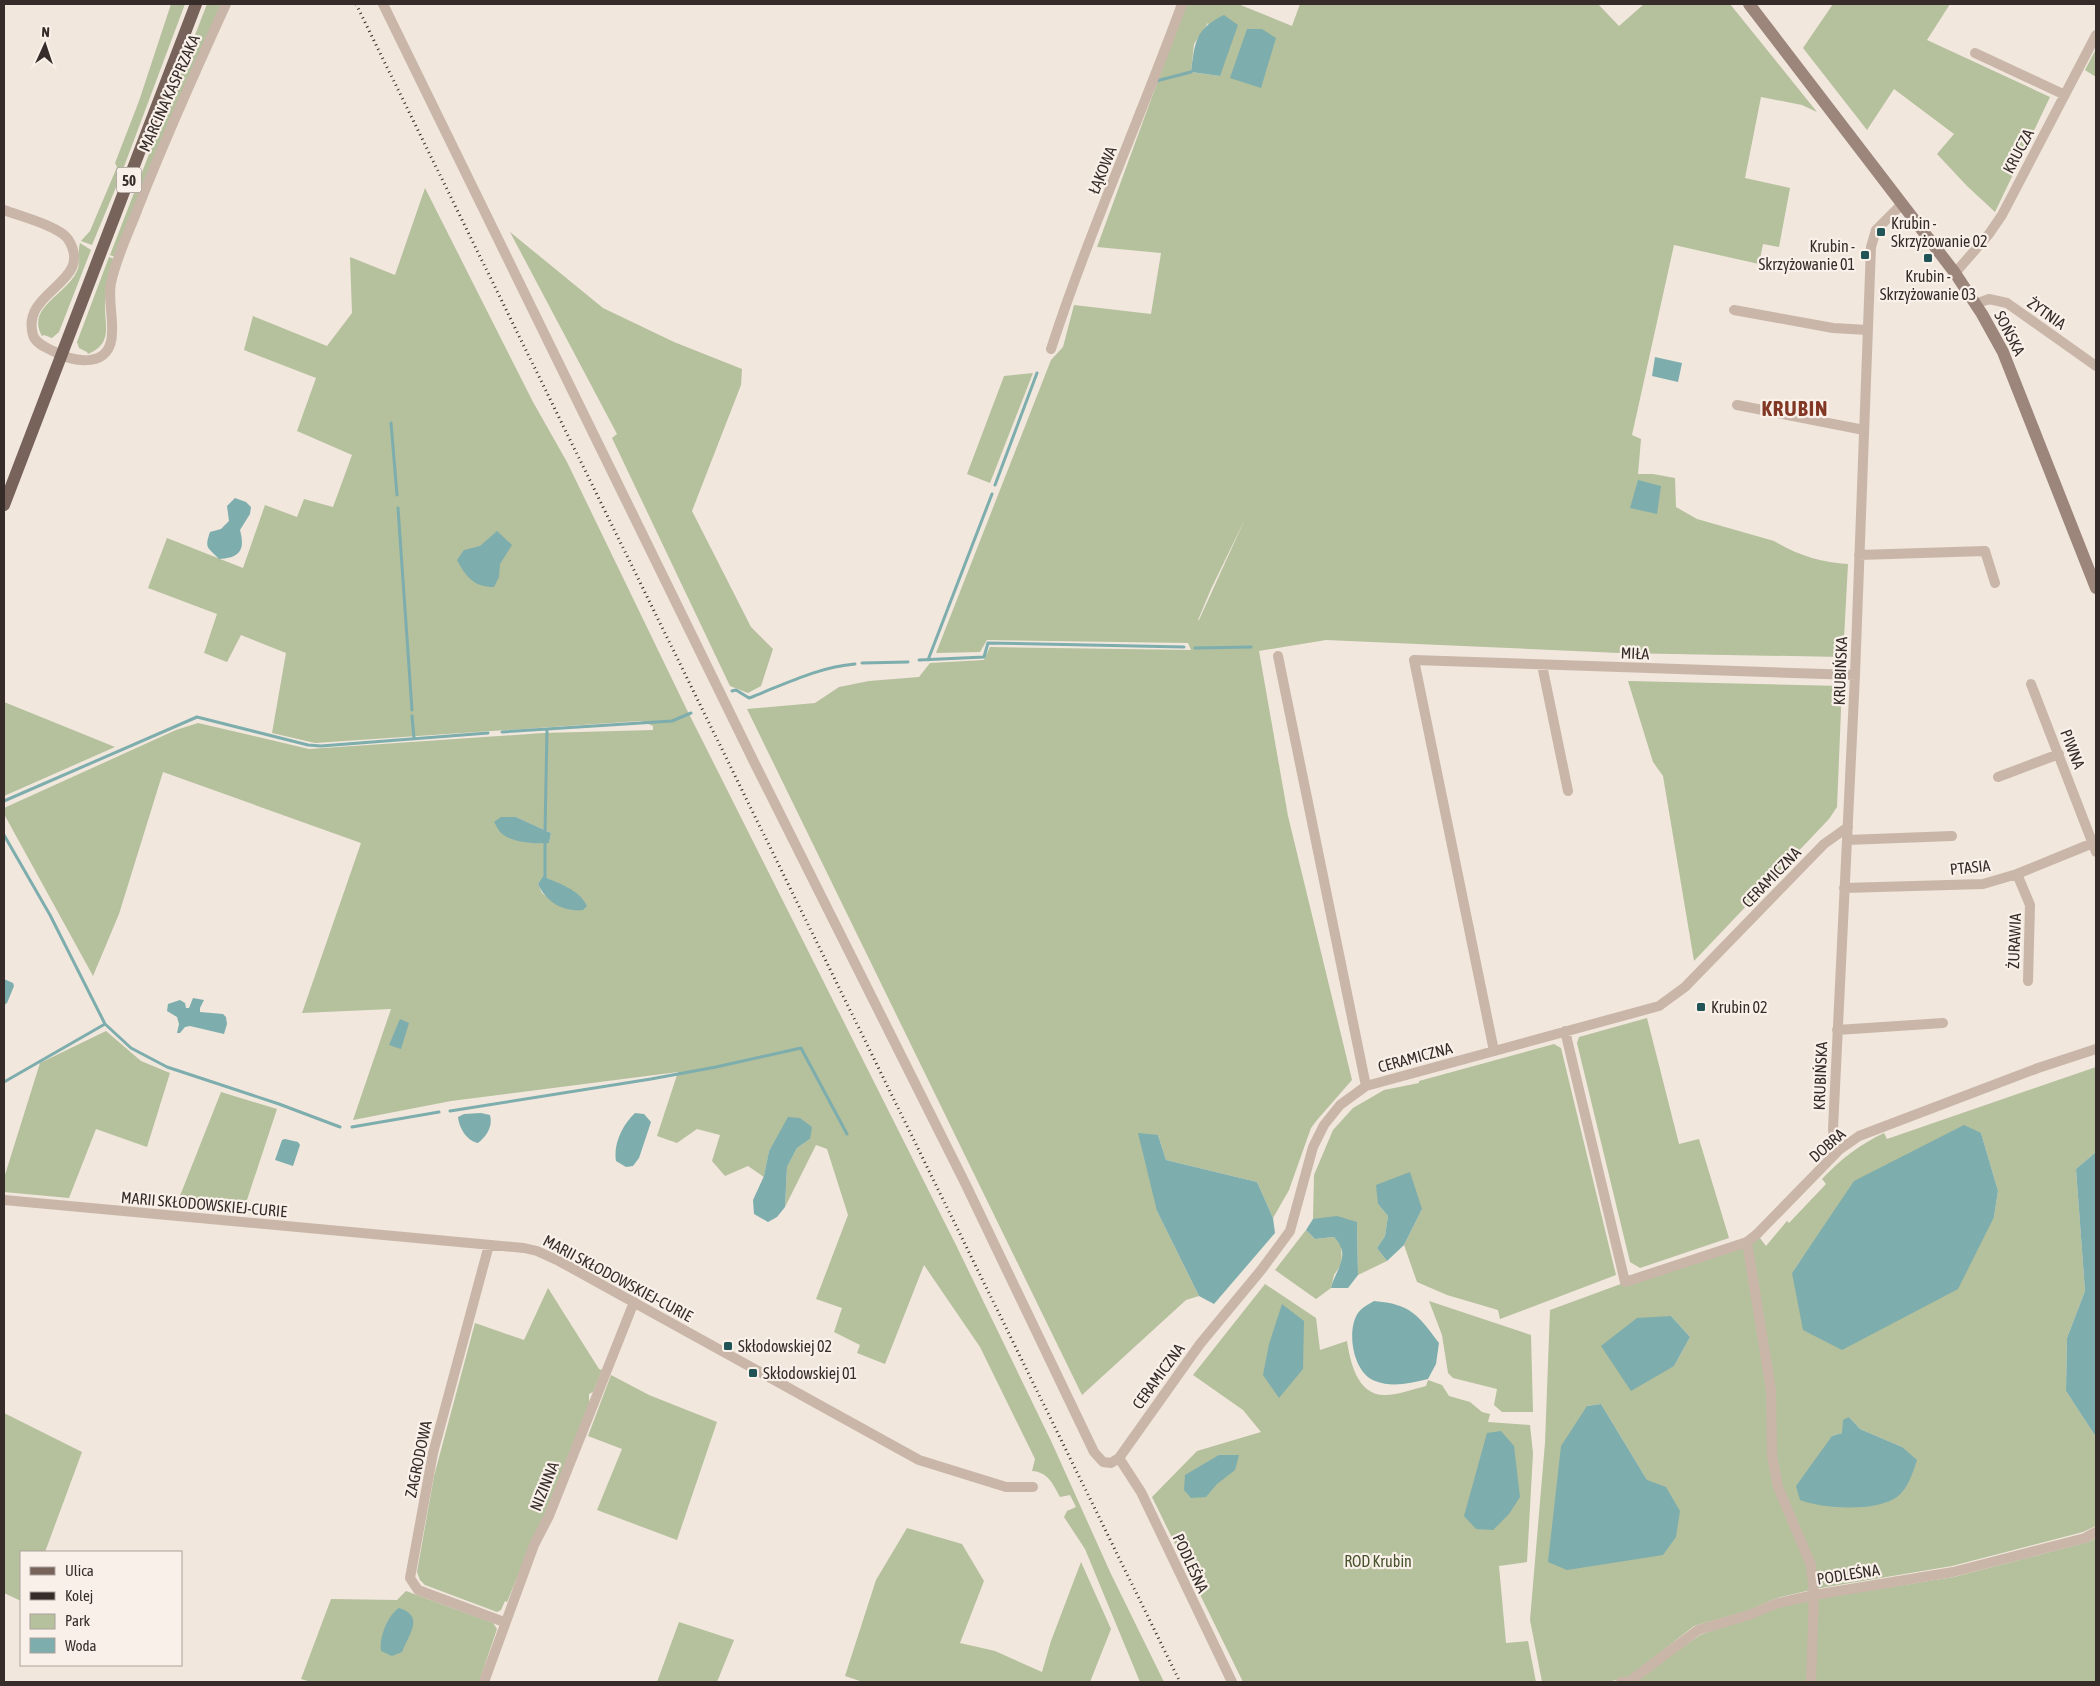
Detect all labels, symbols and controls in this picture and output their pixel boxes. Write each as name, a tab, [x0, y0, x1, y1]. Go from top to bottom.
north arrow	[20, 20, 70, 70]
text: N	[41, 24, 50, 40]
street label: MARCINA KASPRZAKA	[135, 32, 203, 154]
street label: KRUCZA	[1999, 126, 2037, 176]
street label: ŁĄKOWA	[1084, 143, 1121, 197]
road number: 50	[116, 168, 142, 192]
place label: Krubin - Skrzyżowanie 02	[1891, 214, 1988, 251]
marker: Krubin - Skrzyżowanie 02	[1875, 226, 1887, 238]
place label: Krubin - Skrzyżowanie 01	[1758, 237, 1855, 274]
marker: Krubin - Skrzyżowanie 01	[1859, 249, 1871, 261]
marker: Krubin - Skrzyżowanie 03	[1922, 252, 1934, 264]
place label: Krubin - Skrzyżowanie 03	[1880, 267, 1976, 304]
street label: ŻYTNIA	[2024, 293, 2070, 333]
street label: SOŃSKA	[1991, 308, 2029, 359]
district label: KRUBIN	[1762, 396, 1828, 420]
street label: KRUBIŃSKA	[1830, 636, 1850, 706]
street label: MIŁA	[1620, 644, 1650, 663]
street label: PIWNA	[2057, 727, 2089, 771]
street label: CERAMICZNA	[1738, 843, 1804, 911]
street label: PTASIA	[1949, 856, 1991, 878]
street label: ŻURAWIA	[2004, 913, 2024, 969]
place label: Krubin 02	[1711, 998, 1768, 1016]
marker: Krubin 02	[1695, 1001, 1707, 1013]
street label: CERAMICZNA	[1376, 1038, 1454, 1076]
street label: KRUBIŃSKA	[1810, 1041, 1830, 1111]
street label: DOBRA	[1805, 1124, 1849, 1165]
street label: MARII SKŁODOWSKIEJ-CURIE	[120, 1188, 288, 1220]
street label: MARII SKŁODOWSKIEJ-CURIE	[540, 1231, 696, 1325]
place label: Skłodowskiej 02	[738, 1337, 832, 1356]
marker: Skłodowskiej 02	[722, 1340, 734, 1352]
street label: CERAMICZNA	[1128, 1340, 1188, 1412]
place label: Skłodowskiej 01	[763, 1364, 857, 1383]
marker: Skłodowskiej 01	[747, 1367, 759, 1379]
street label: ZAGRODOWA	[401, 1419, 435, 1499]
street label: NIZINNA	[526, 1459, 562, 1513]
street label: PODLEŚNA	[1169, 1531, 1213, 1596]
legend	[20, 1551, 182, 1666]
park label: ROD Krubin	[1344, 1552, 1412, 1570]
street label: PODLEŚNA	[1815, 1560, 1881, 1588]
text: Ulica	[65, 1562, 94, 1579]
text: Kolej	[65, 1587, 93, 1604]
text: Park	[65, 1612, 90, 1629]
text: Woda	[65, 1637, 97, 1654]

